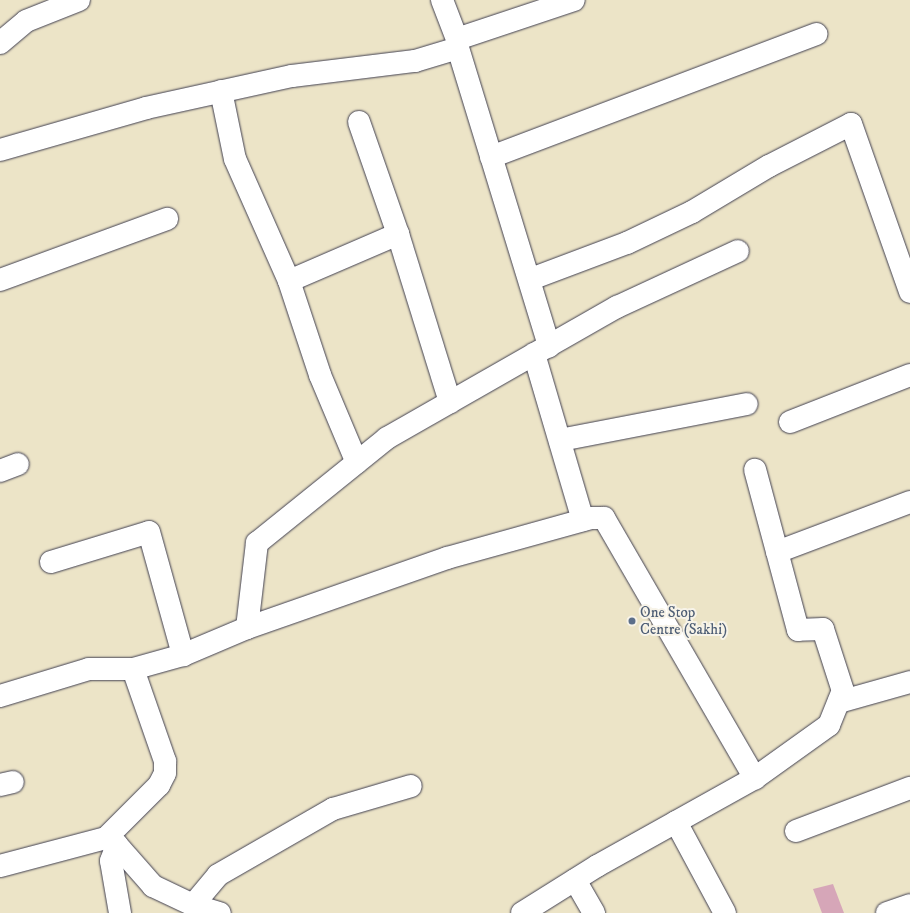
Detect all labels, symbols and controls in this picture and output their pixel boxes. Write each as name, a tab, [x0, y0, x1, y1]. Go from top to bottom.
place label: One Stop Centre (Sakhi)	[640, 603, 727, 638]
marker: One Stop Centre (Sakhi)	[627, 616, 637, 626]

